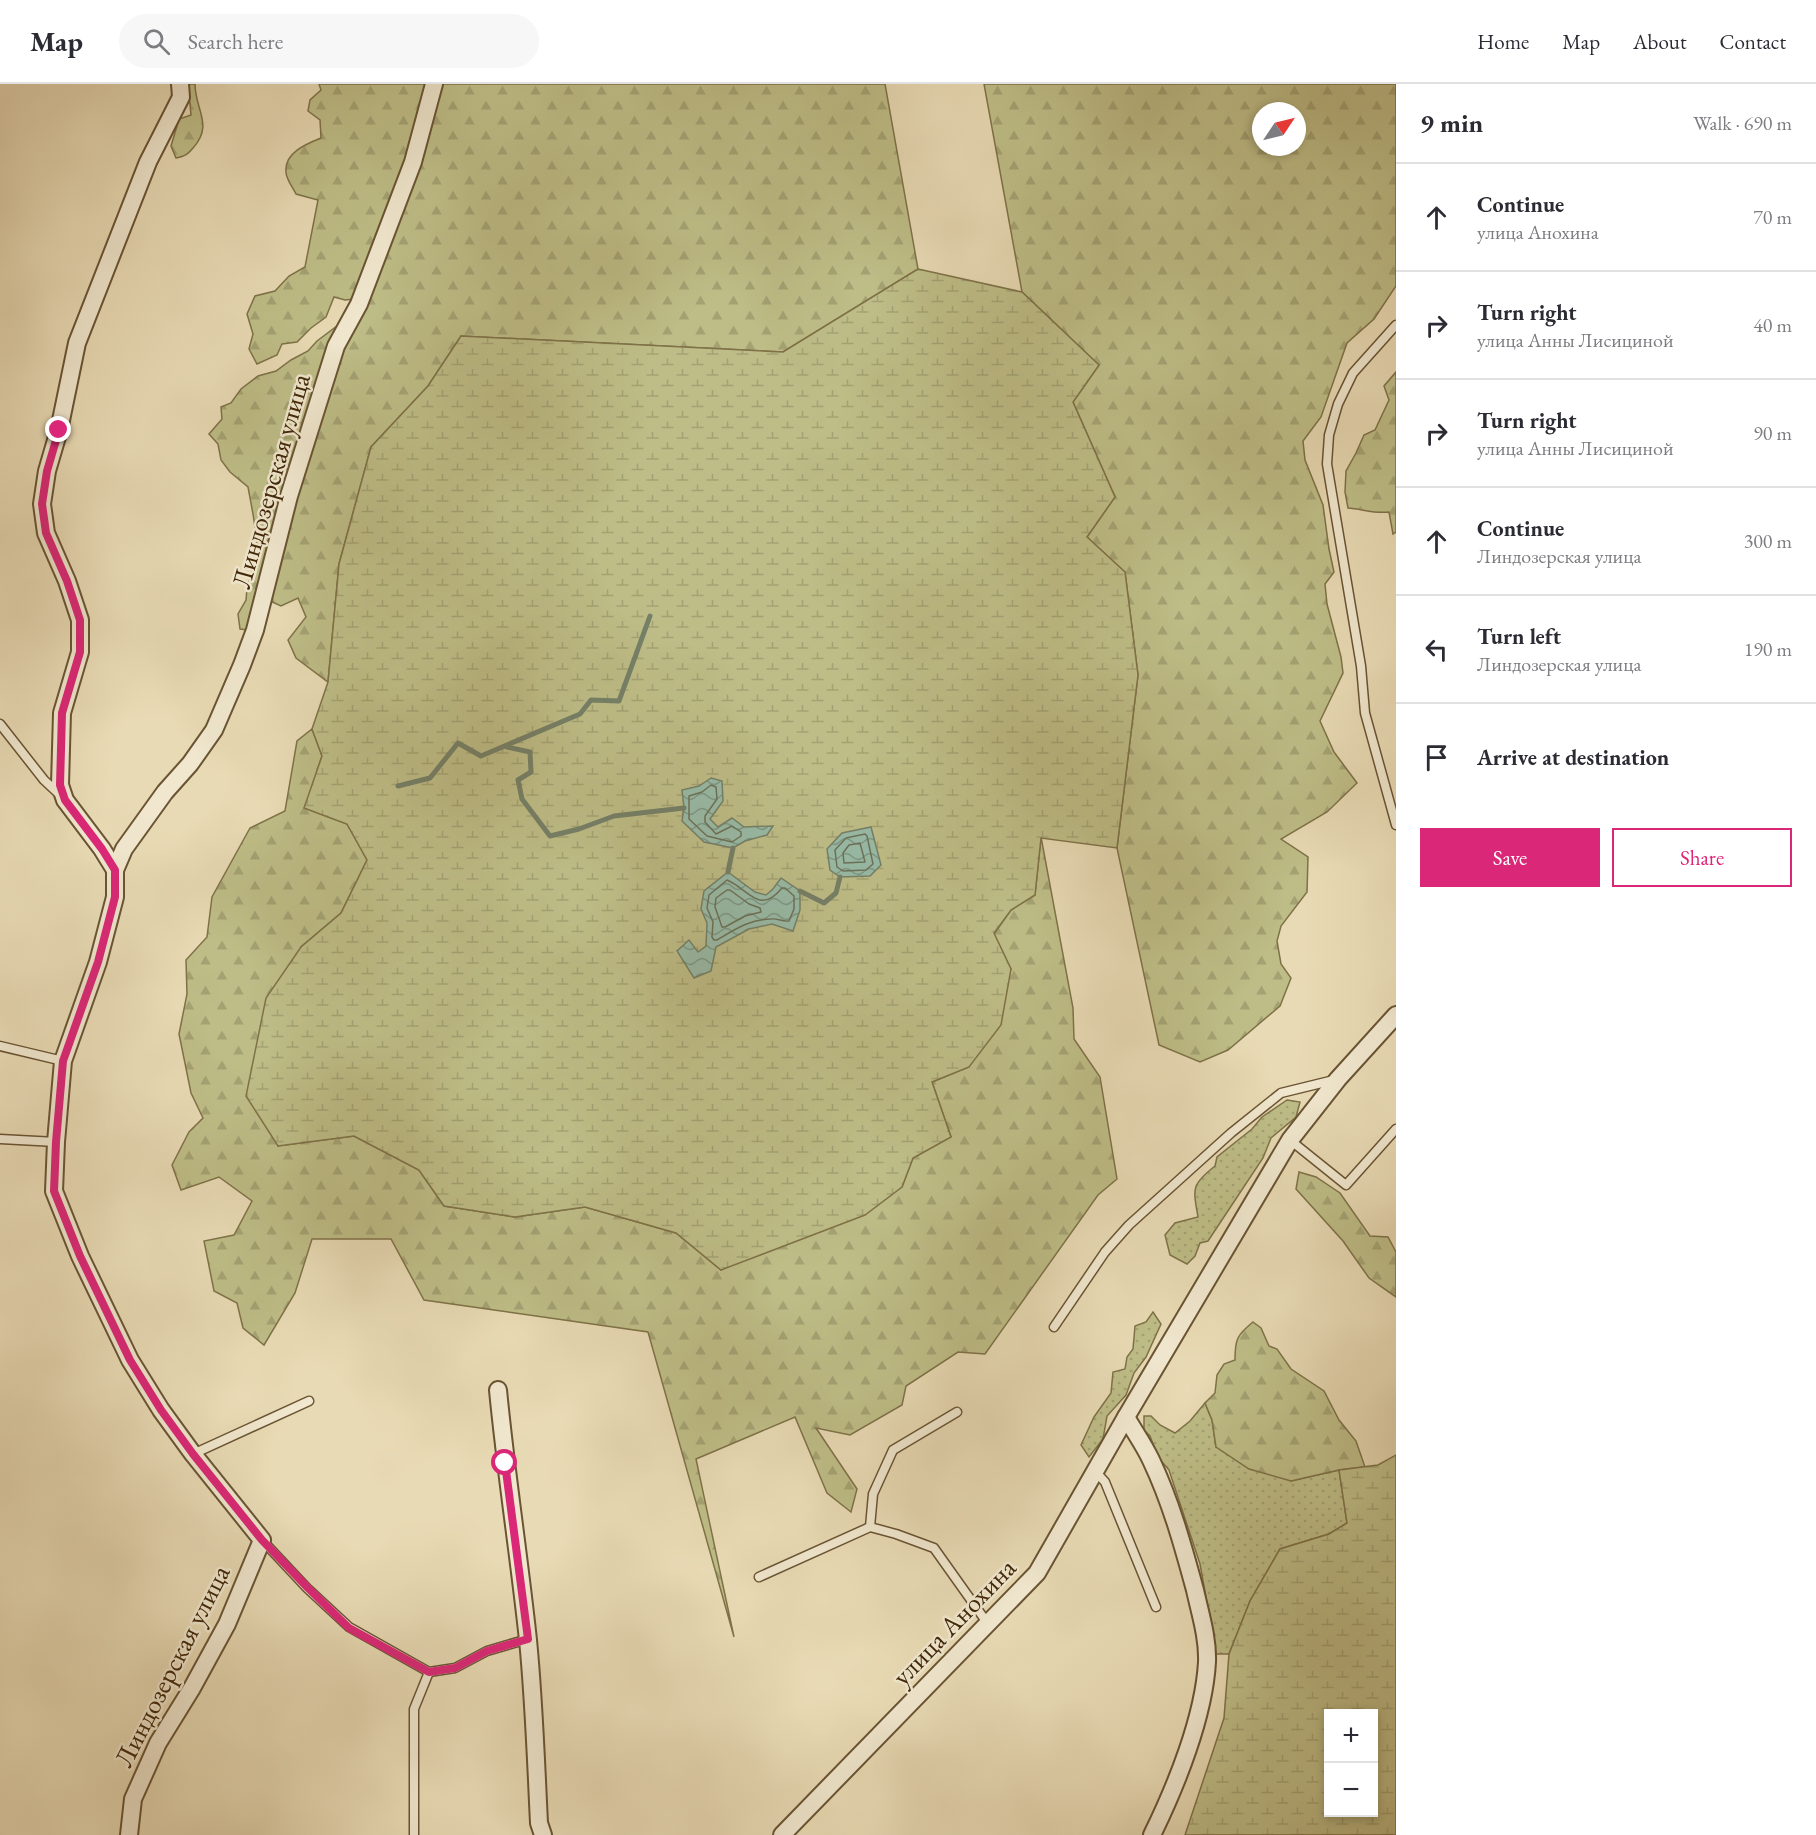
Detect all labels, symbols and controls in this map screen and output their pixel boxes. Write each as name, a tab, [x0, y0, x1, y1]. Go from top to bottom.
search box	[119, 14, 539, 68]
text: Map	[30, 23, 83, 59]
icon: search	[140, 25, 173, 58]
text: Search here	[188, 27, 283, 56]
text: Home	[1477, 28, 1529, 55]
text: Map	[1562, 28, 1600, 55]
text: About	[1633, 28, 1686, 55]
text: Contact	[1719, 28, 1786, 55]
north arrow	[1252, 102, 1306, 156]
text: 9 min	[1420, 106, 1483, 140]
text: Walk · 690 m	[1693, 110, 1792, 136]
text: Continue	[1477, 190, 1564, 219]
icon: ahead	[1420, 201, 1453, 234]
text: 70 m	[1753, 204, 1792, 230]
text: улица Анохина	[1477, 219, 1599, 245]
text: Turn right	[1477, 298, 1576, 327]
icon: right	[1420, 309, 1453, 342]
text: 40 m	[1753, 312, 1792, 338]
text: улица Анны Лисициной	[1477, 327, 1674, 353]
street label: Линдозерская улица	[223, 369, 318, 592]
text: Turn right	[1477, 406, 1576, 435]
route end	[45, 416, 71, 442]
icon: right	[1420, 417, 1453, 450]
text: 90 m	[1753, 420, 1792, 446]
text: улица Анны Лисициной	[1477, 435, 1674, 461]
text: Continue	[1477, 514, 1564, 543]
icon: ahead	[1420, 525, 1453, 558]
text: 300 m	[1744, 528, 1792, 554]
text: Линдозерская улица	[1477, 543, 1641, 569]
text: Turn left	[1477, 622, 1561, 651]
icon: left	[1420, 633, 1453, 666]
text: 190 m	[1744, 636, 1792, 662]
text: Линдозерская улица	[1477, 651, 1641, 677]
icon: arrive	[1420, 741, 1453, 774]
text: Arrive at destination	[1477, 743, 1669, 772]
button: Save	[1420, 828, 1600, 887]
button: Share	[1612, 828, 1792, 887]
route start	[491, 1449, 517, 1475]
street label: улица Анохина	[884, 1550, 1023, 1693]
street label: Линдозерская улица	[106, 1559, 238, 1773]
map controls	[1324, 1709, 1378, 1817]
button: +	[1324, 1709, 1378, 1763]
button: −	[1324, 1763, 1378, 1817]

